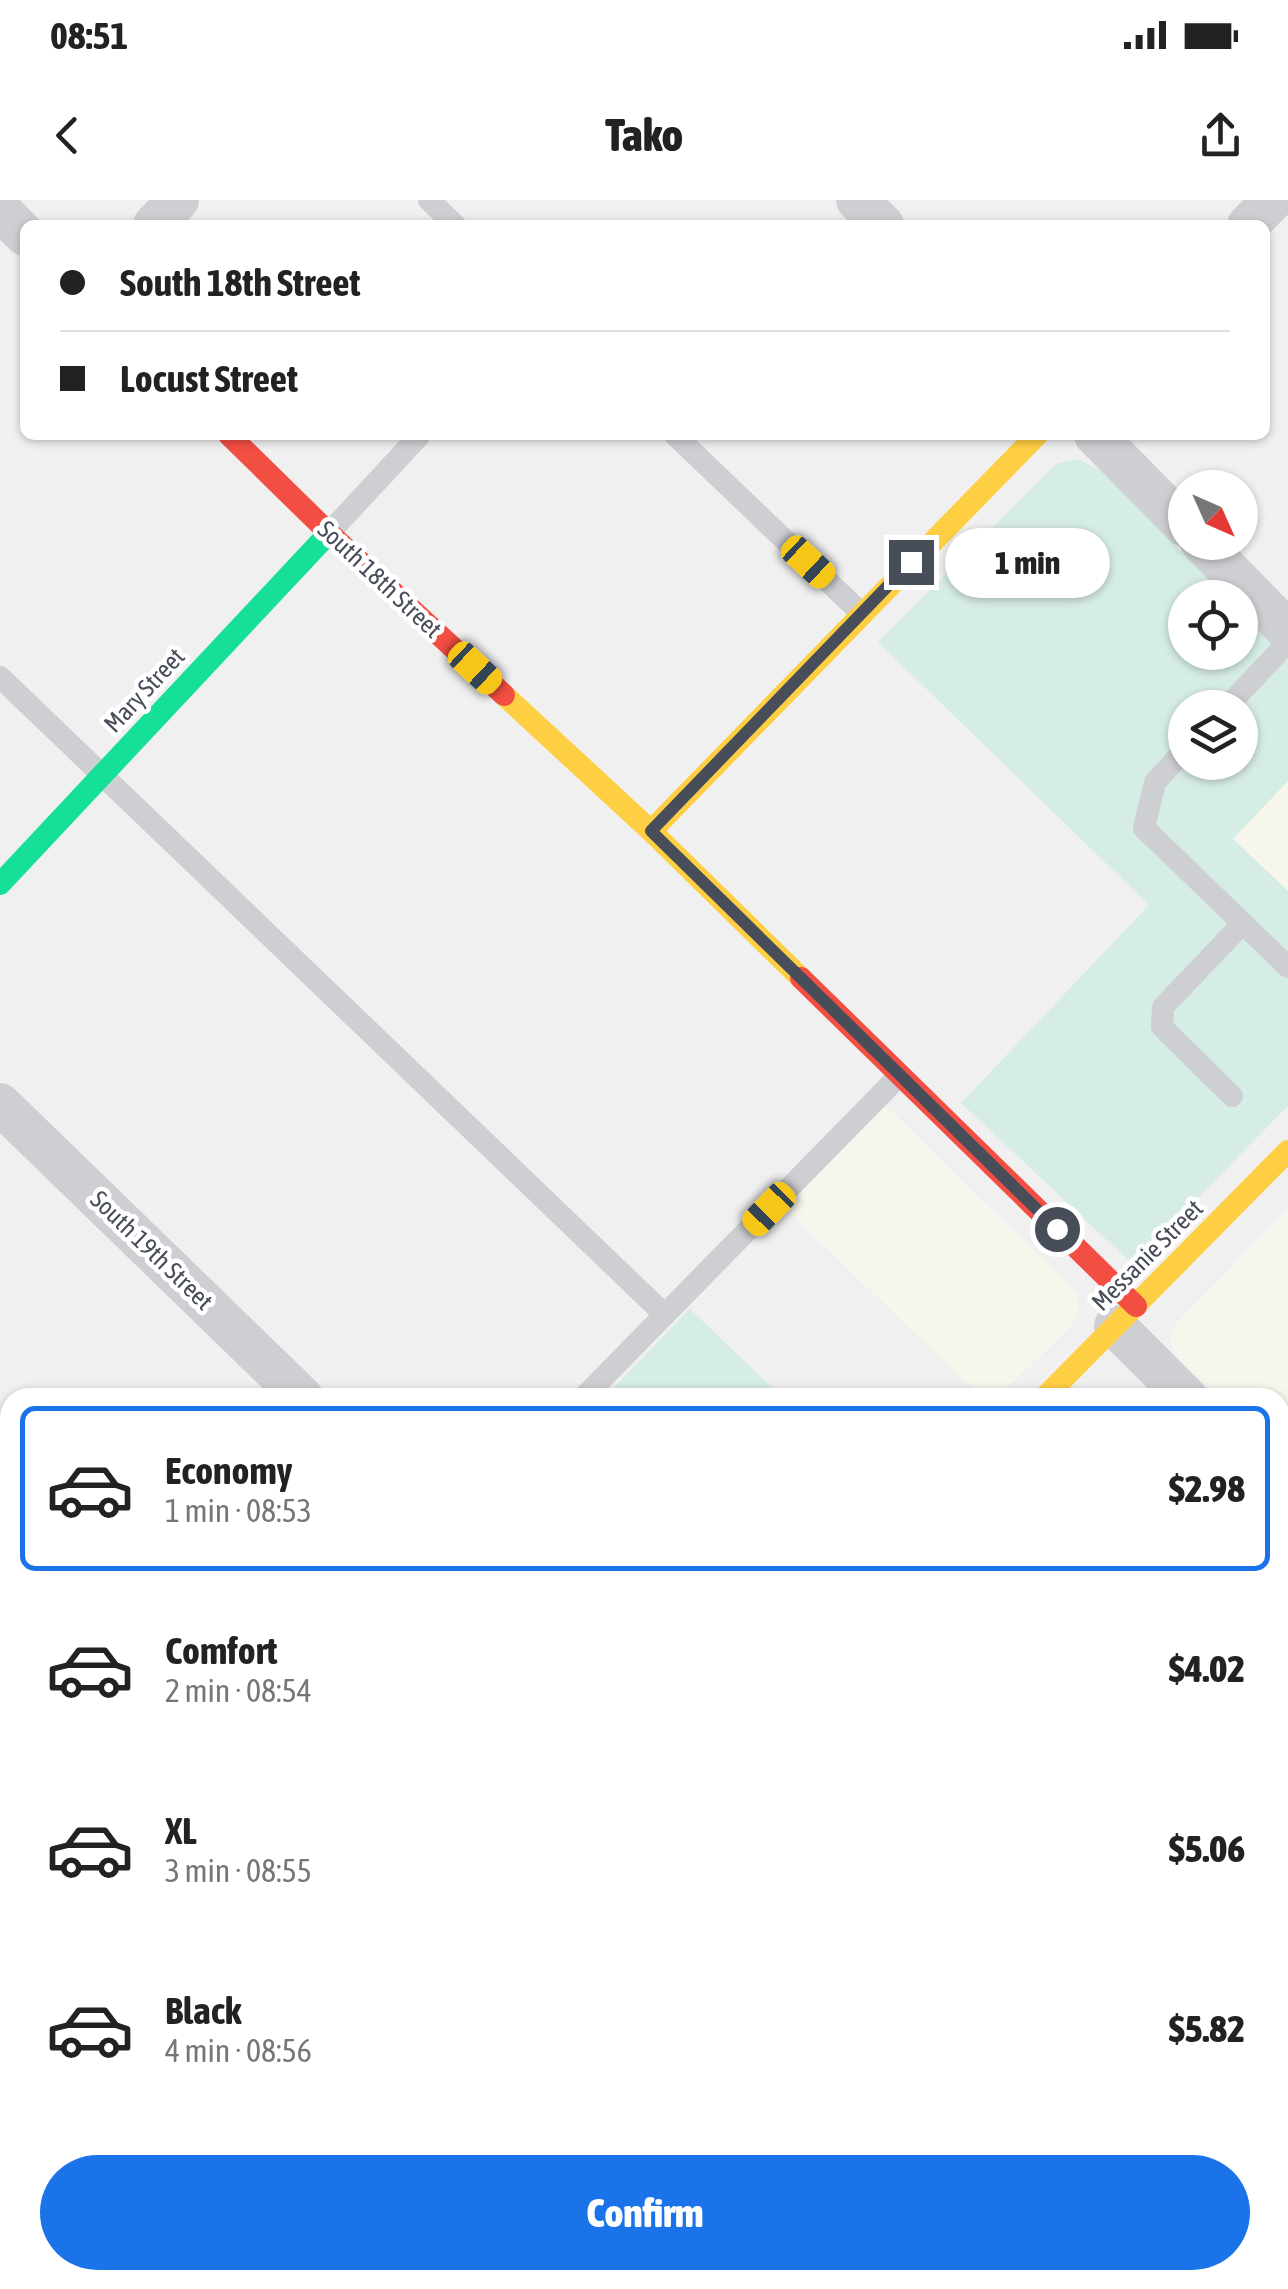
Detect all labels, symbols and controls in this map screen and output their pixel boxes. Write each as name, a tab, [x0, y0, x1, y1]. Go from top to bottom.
text: 08:51	[50, 14, 128, 57]
icon: back	[40, 108, 95, 163]
icon: share	[1193, 108, 1248, 163]
text: Tako	[605, 109, 683, 161]
text: South 18th Street	[120, 261, 360, 304]
text: Locust Street	[120, 357, 298, 400]
north arrow	[1168, 470, 1258, 560]
map controls	[1168, 470, 1258, 780]
street label: South 18th Street	[313, 515, 447, 643]
callout: 1 min	[946, 527, 1111, 597]
car	[776, 531, 840, 593]
route end	[889, 540, 934, 585]
text: 1 min	[995, 544, 1060, 581]
button: locate	[1168, 580, 1258, 670]
car	[443, 637, 507, 699]
street label: Mary Street	[98, 642, 190, 738]
button: layers	[1168, 690, 1258, 780]
car	[737, 1177, 801, 1241]
street label: South 19th Street	[85, 1185, 219, 1315]
street label: Messanie Street	[1086, 1194, 1208, 1316]
route start	[1035, 1207, 1080, 1252]
icon: car	[45, 1444, 135, 1534]
text: Economy	[165, 1449, 292, 1492]
text: $2.98	[1169, 1467, 1245, 1510]
text: 1 min · 08:53	[165, 1492, 312, 1529]
icon: car	[45, 1624, 135, 1714]
text: Comfort	[165, 1629, 277, 1672]
text: $4.02	[1169, 1647, 1245, 1690]
text: 2 min · 08:54	[165, 1672, 312, 1709]
icon: car	[45, 1804, 135, 1894]
text: XL	[165, 1809, 197, 1852]
text: $5.06	[1169, 1827, 1245, 1870]
text: 3 min · 08:55	[165, 1852, 312, 1889]
icon: car	[45, 1984, 135, 2074]
text: Black	[165, 1989, 242, 2032]
text: $5.82	[1169, 2007, 1245, 2050]
text: 4 min · 08:56	[165, 2032, 312, 2069]
button: Confirm	[40, 2155, 1250, 2270]

